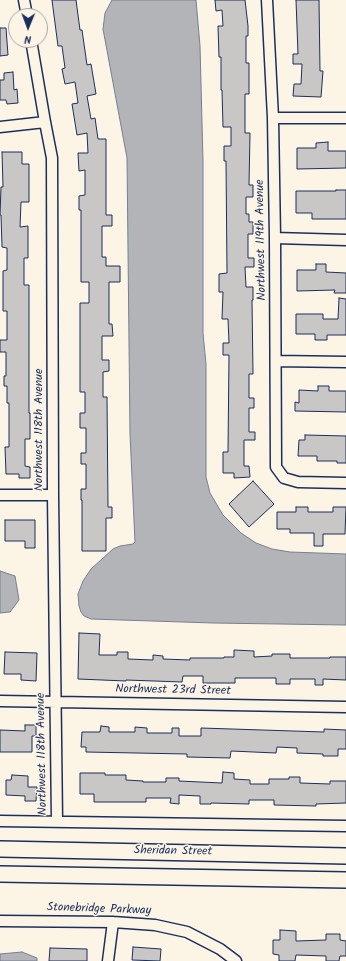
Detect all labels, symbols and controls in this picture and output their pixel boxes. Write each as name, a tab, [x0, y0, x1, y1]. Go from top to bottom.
north arrow	[8, 8, 48, 48]
text: N	[24, 30, 31, 48]
street label: Northwest 119th Avenue	[254, 179, 270, 301]
street label: Northwest 118th Avenue	[33, 369, 47, 491]
street label: Northwest 23rd Street	[115, 683, 231, 699]
street label: Northwest 118th Avenue	[35, 693, 51, 815]
street label: Sheridan Street	[134, 844, 212, 860]
street label: Stonebridge Parkway	[47, 901, 151, 919]

